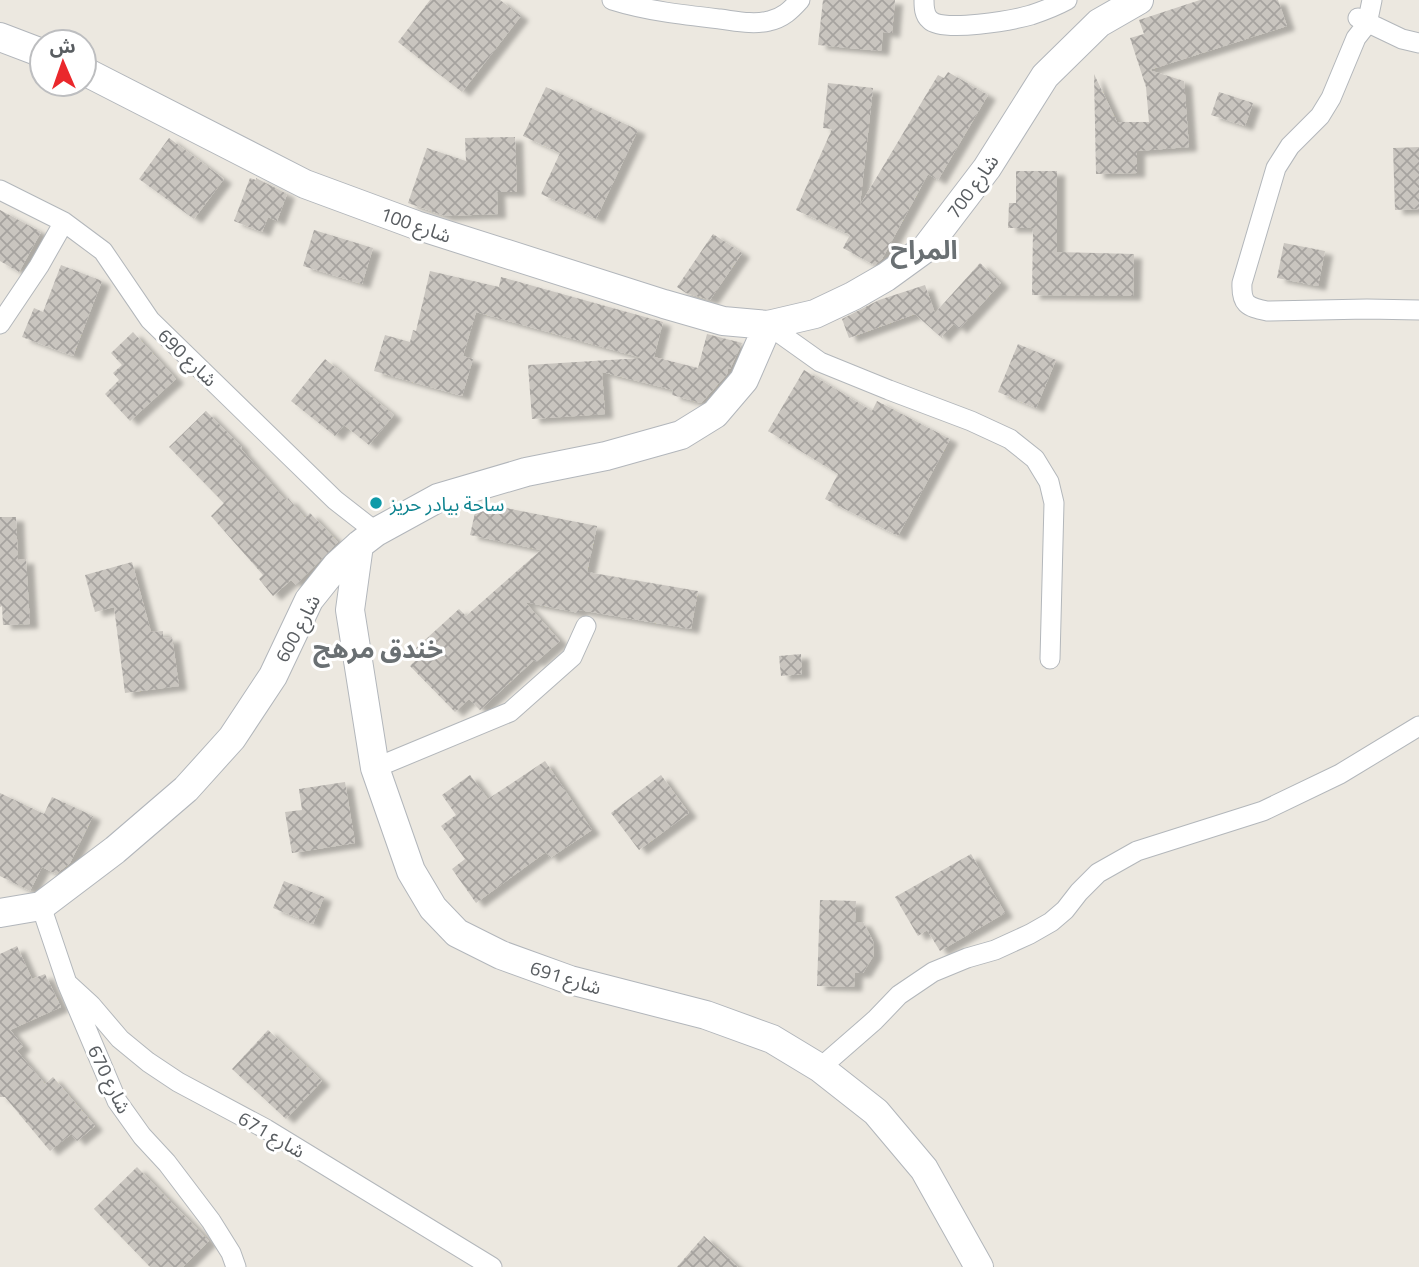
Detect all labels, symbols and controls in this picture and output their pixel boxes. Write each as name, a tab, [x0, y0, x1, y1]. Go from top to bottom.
north arrow	[28, 28, 98, 98]
text: ش	[49, 31, 76, 60]
street label: شارع 700	[939, 148, 1005, 224]
street label: شارع 100	[377, 198, 455, 250]
district label: المراح	[890, 230, 958, 269]
street label: شارع 690	[152, 321, 224, 393]
place label: ساحة بيادر حريز	[389, 489, 504, 518]
marker: ساحة بيادر حريز	[368, 495, 384, 511]
street label: شارع 600	[267, 589, 327, 667]
district label: خندق مرهج	[313, 629, 443, 668]
street label: شارع 691	[527, 952, 605, 1002]
street label: شارع 670	[81, 1040, 139, 1118]
street label: شارع 671	[233, 1103, 311, 1165]

